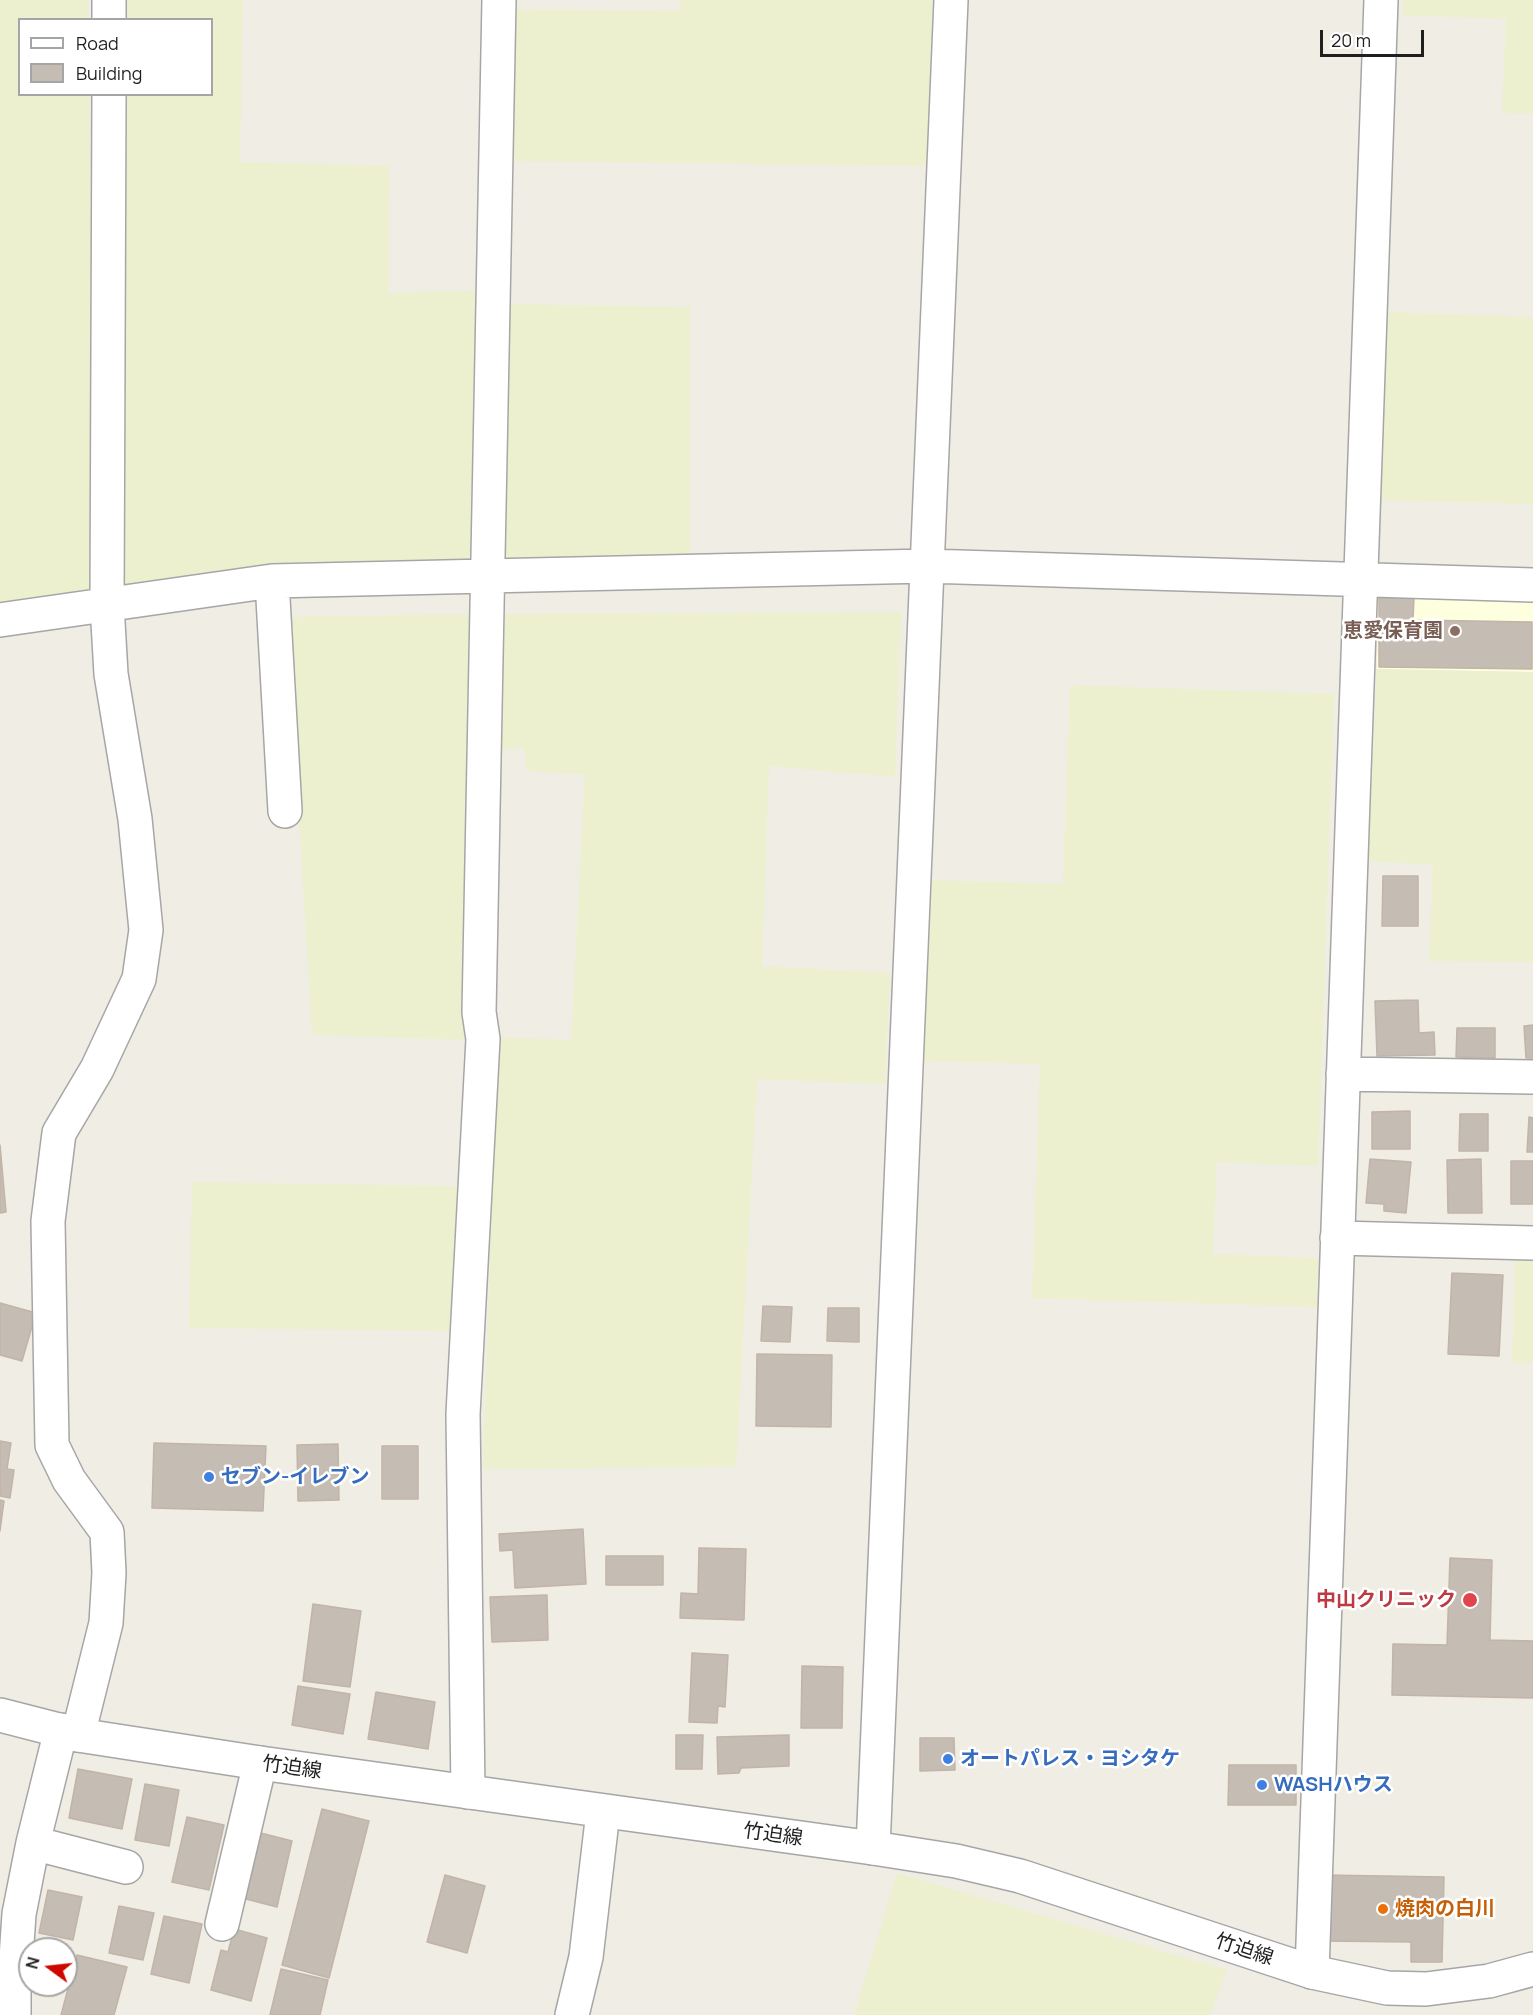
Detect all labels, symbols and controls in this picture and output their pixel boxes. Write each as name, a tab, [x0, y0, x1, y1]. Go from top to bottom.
legend	[18, 18, 213, 96]
scale bar	[1323, 18, 1426, 56]
text: 20 m	[1331, 28, 1371, 52]
text: Road	[76, 31, 119, 55]
text: Building	[76, 61, 142, 85]
place label: 恵愛保育園	[1343, 619, 1443, 643]
marker: 恵愛保育園	[1448, 624, 1462, 638]
place label: セブン-イレブン	[221, 1465, 369, 1489]
marker: セブン-イレブン	[202, 1470, 216, 1484]
place label: 中山クリニック	[1316, 1588, 1456, 1612]
marker: 中山クリニック	[1461, 1591, 1479, 1609]
place label: オートパレス・ヨシタケ	[960, 1747, 1180, 1771]
street label: 竹迫線	[261, 1752, 323, 1784]
marker: オートパレス・ヨシタケ	[941, 1752, 955, 1766]
place label: WASHハウス	[1274, 1773, 1393, 1797]
marker: WASHハウス	[1255, 1778, 1269, 1792]
street label: 竹迫線	[742, 1819, 804, 1851]
place label: 焼肉の白川	[1395, 1897, 1495, 1921]
marker: 焼肉の白川	[1376, 1902, 1390, 1916]
street label: 竹迫線	[1212, 1929, 1276, 1971]
north arrow	[18, 1937, 78, 1997]
text: N	[20, 1954, 45, 1971]

